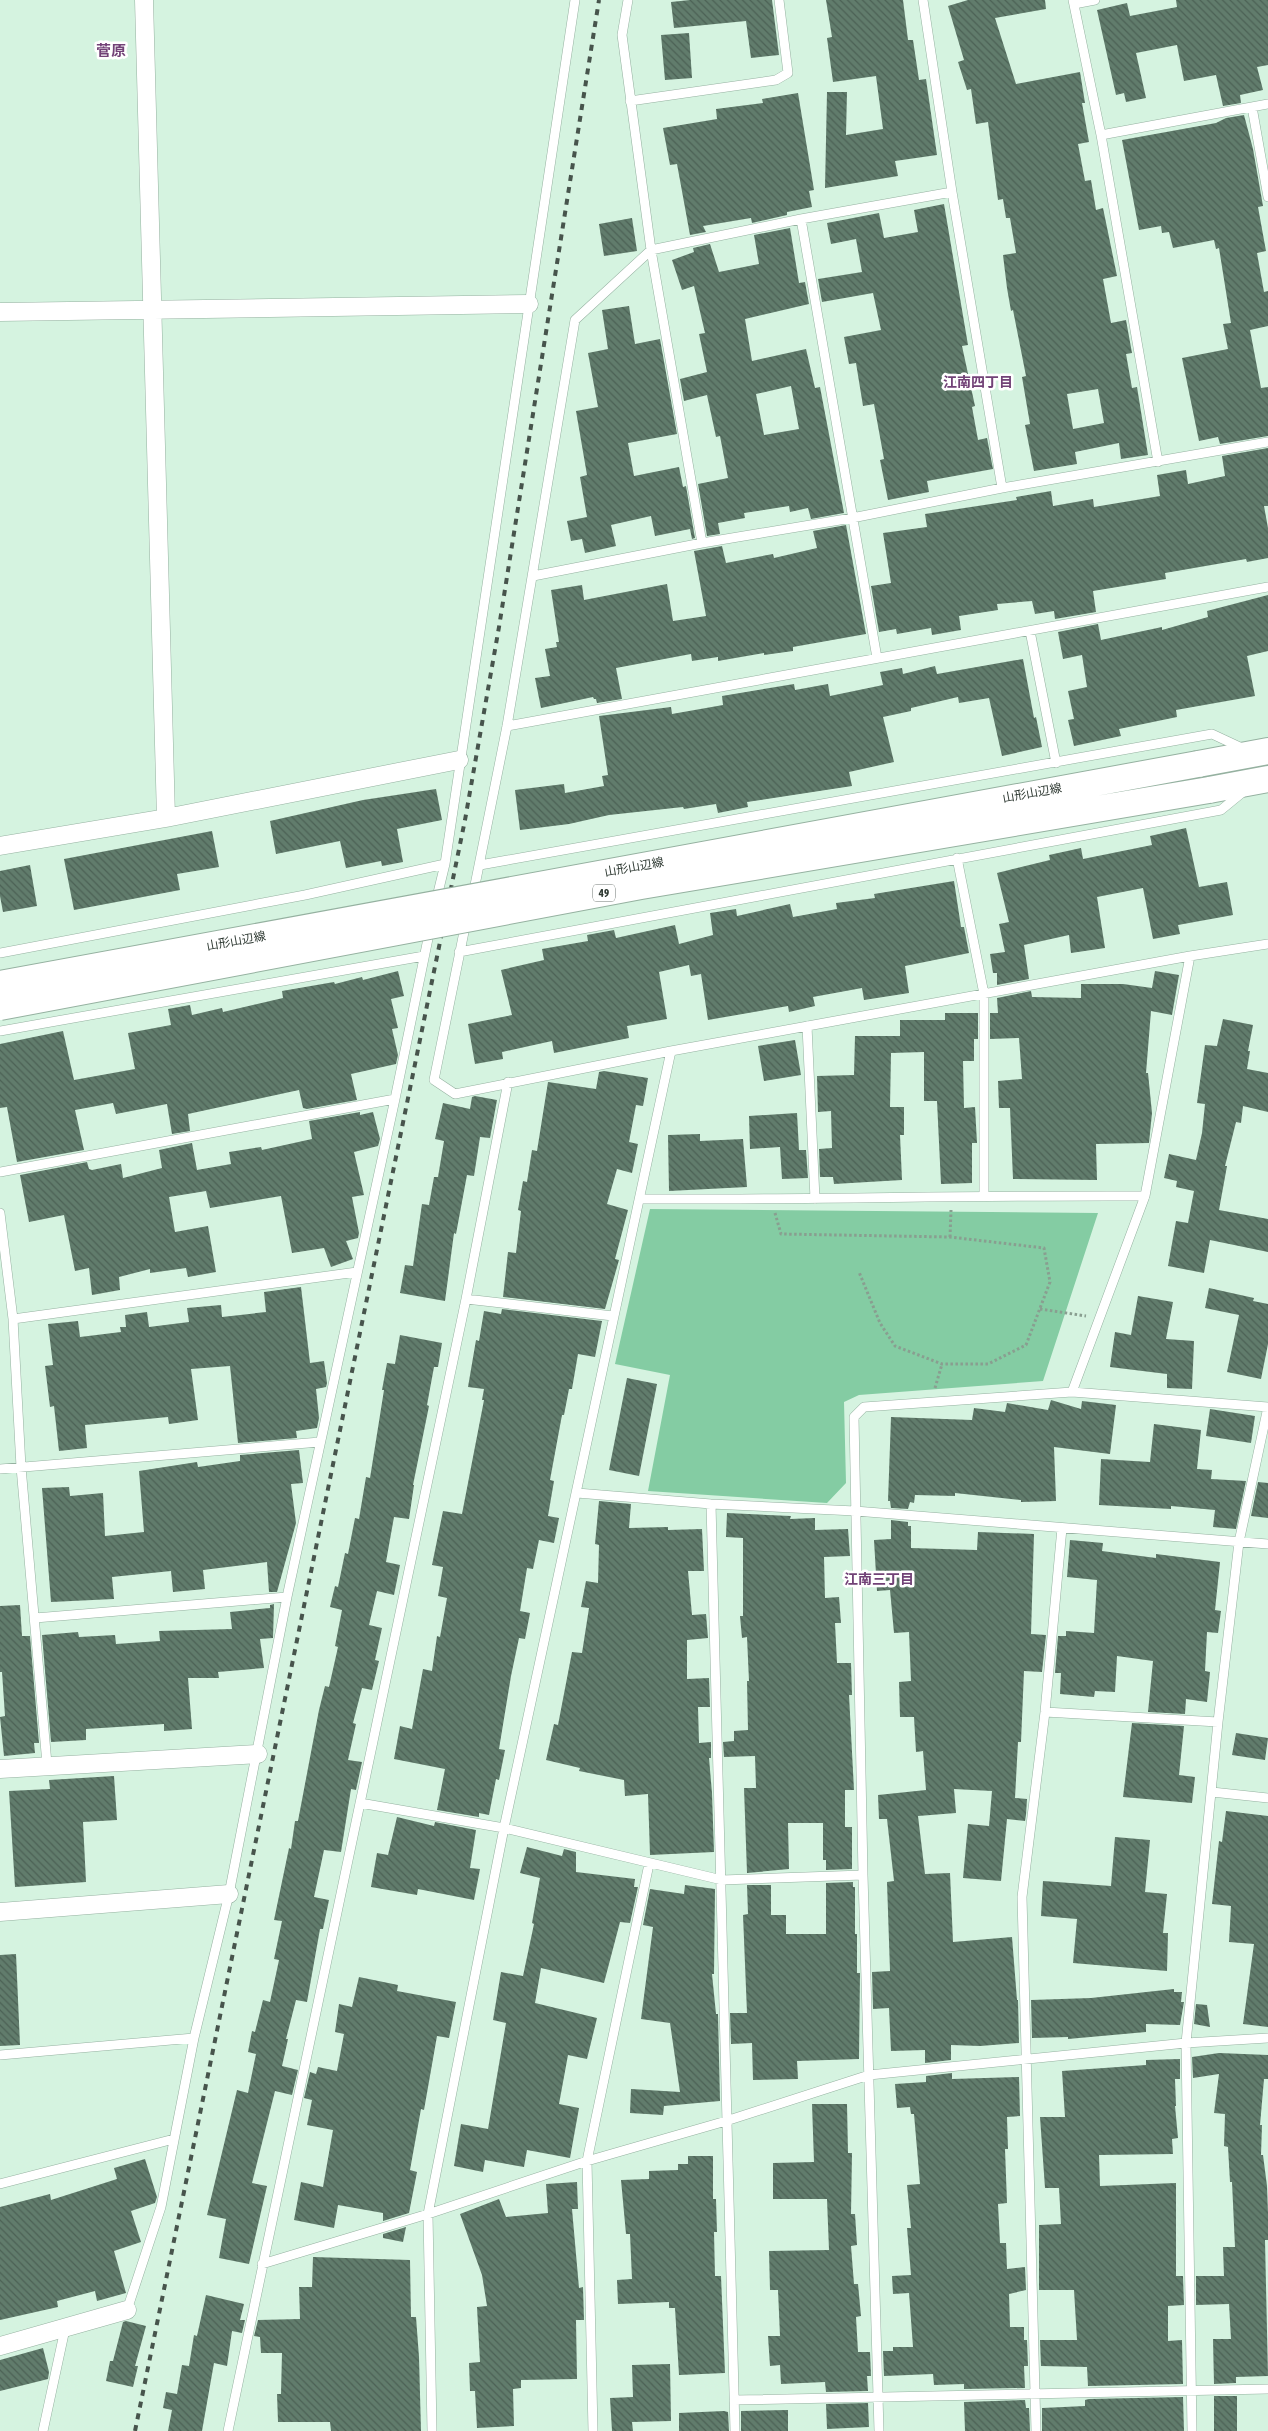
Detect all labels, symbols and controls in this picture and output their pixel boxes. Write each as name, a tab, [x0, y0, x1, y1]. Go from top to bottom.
district label: 菅原	[96, 42, 126, 59]
district label: 江南四丁目	[943, 374, 1013, 390]
street label: 山形山辺線	[1001, 781, 1063, 805]
street label: 山形山辺線	[603, 855, 665, 879]
road number: 49	[593, 884, 615, 901]
street label: 山形山辺線	[205, 929, 267, 953]
district label: 江南三丁目	[844, 1571, 914, 1587]

